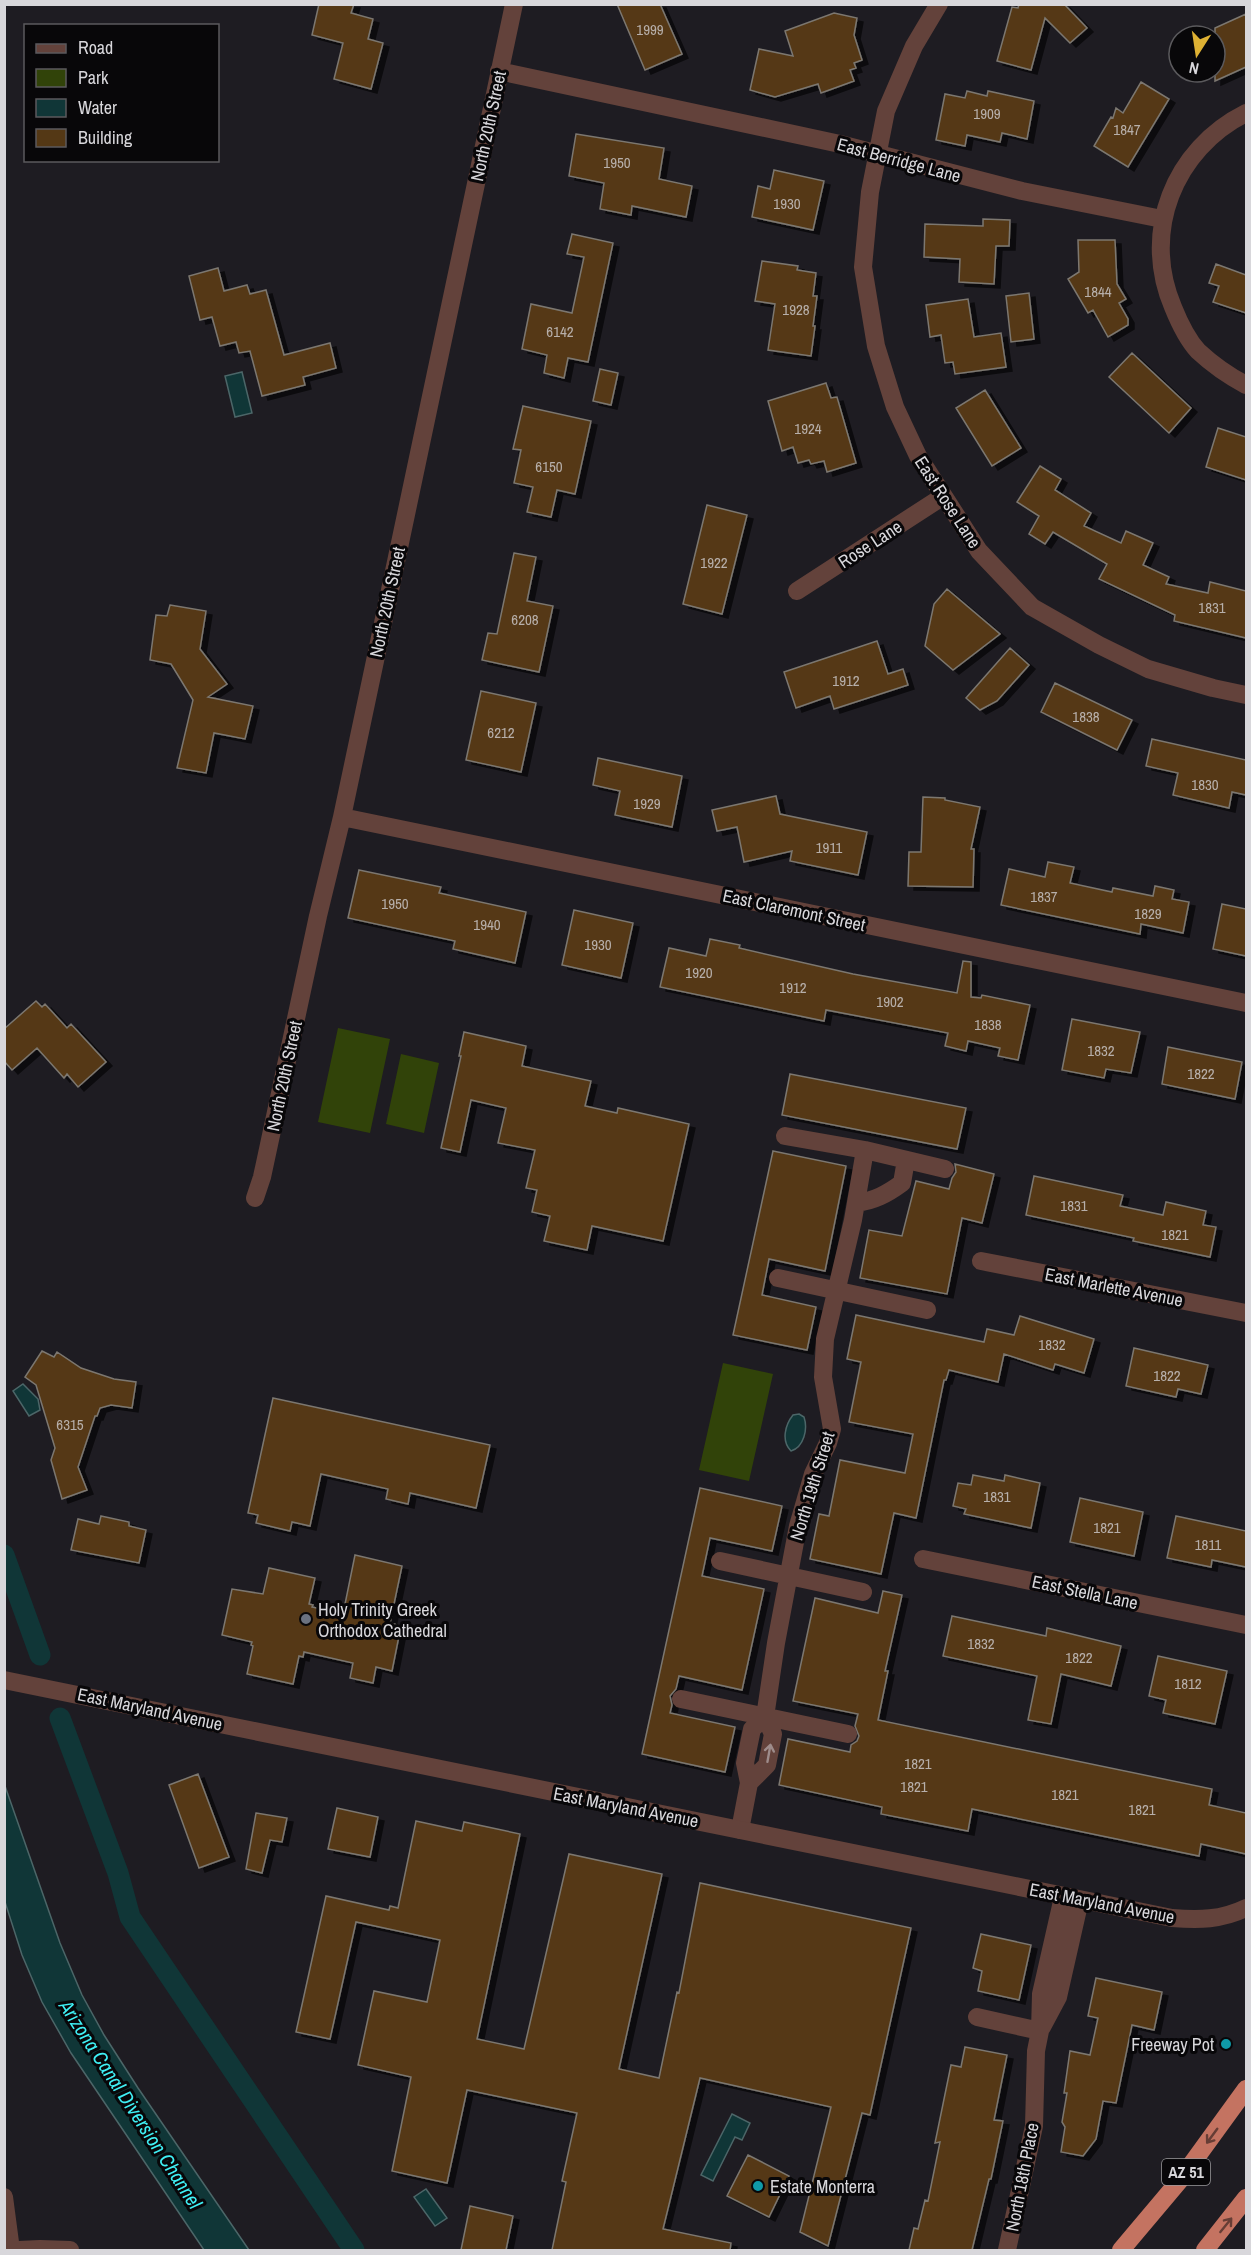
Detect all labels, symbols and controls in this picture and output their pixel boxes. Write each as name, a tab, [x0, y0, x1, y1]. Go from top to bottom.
house number: 1999	[636, 19, 664, 40]
legend	[24, 24, 219, 162]
north arrow	[1167, 24, 1227, 84]
text: Road	[78, 35, 113, 60]
text: N	[1187, 57, 1201, 80]
text: Park	[78, 65, 109, 90]
street label: North 20th Street	[464, 68, 512, 184]
text: Water	[78, 95, 117, 120]
house number: 1909	[973, 103, 1001, 124]
house number: 1847	[1113, 119, 1141, 140]
text: Building	[78, 125, 133, 150]
street label: East Berridge Lane	[834, 131, 964, 189]
house number: 1950	[603, 152, 631, 173]
house number: 1930	[773, 193, 801, 214]
house number: 1844	[1084, 281, 1112, 302]
house number: 1928	[782, 299, 810, 320]
house number: 6142	[546, 321, 574, 342]
house number: 1924	[794, 418, 822, 439]
street label: East Rose Lane	[909, 451, 987, 553]
house number: 6150	[535, 456, 563, 477]
street label: Rose Lane	[833, 514, 907, 574]
street label: North 20th Street	[363, 544, 411, 660]
house number: 1922	[700, 552, 728, 573]
house number: 1831	[1198, 597, 1226, 618]
house number: 6208	[511, 609, 539, 630]
house number: 1912	[832, 670, 860, 691]
house number: 1838	[1072, 706, 1100, 727]
house number: 6212	[487, 722, 515, 743]
house number: 1830	[1191, 774, 1219, 795]
house number: 1929	[633, 793, 661, 814]
house number: 1911	[816, 837, 842, 858]
street label: East Claremont Street	[720, 883, 868, 937]
house number: 1837	[1030, 886, 1058, 907]
house number: 1950	[381, 893, 409, 914]
house number: 1829	[1134, 903, 1162, 924]
house number: 1940	[473, 914, 501, 935]
house number: 1930	[584, 934, 612, 955]
house number: 1920	[685, 962, 713, 983]
house number: 1912	[779, 977, 807, 998]
house number: 1902	[876, 991, 904, 1012]
house number: 1838	[974, 1014, 1002, 1035]
street label: North 20th Street	[260, 1018, 308, 1134]
house number: 1832	[1087, 1040, 1115, 1061]
house number: 1822	[1187, 1063, 1215, 1084]
house number: 1831	[1060, 1195, 1088, 1216]
house number: 1821	[1161, 1224, 1189, 1245]
street label: East Marlette Avenue	[1043, 1261, 1185, 1313]
house number: 1832	[1038, 1334, 1066, 1355]
house number: 1822	[1153, 1365, 1181, 1386]
house number: 6315	[56, 1414, 84, 1435]
street label: North 19th Street	[784, 1429, 840, 1543]
house number: 1831	[983, 1486, 1011, 1507]
house number: 1821	[1093, 1517, 1121, 1538]
house number: 1811	[1195, 1534, 1221, 1555]
street label: East Stella Lane	[1030, 1569, 1140, 1615]
place label: Holy Trinity Greek Orthodox Cathedral	[318, 1597, 447, 1643]
marker: Holy Trinity Greek Orthodox Cathedral	[299, 1612, 313, 1626]
house number: 1832	[967, 1633, 995, 1654]
house number: 1822	[1065, 1647, 1093, 1668]
house number: 1812	[1174, 1673, 1202, 1694]
street label: East Maryland Avenue	[75, 1681, 225, 1737]
one-way arrow	[764, 1743, 775, 1763]
house number: 1821	[904, 1753, 932, 1774]
house number: 1821	[900, 1776, 928, 1797]
street label: East Maryland Avenue	[551, 1781, 701, 1833]
house number: 1821	[1051, 1784, 1079, 1805]
house number: 1821	[1128, 1799, 1156, 1820]
street label: East Maryland Avenue	[1027, 1877, 1177, 1929]
water label: Arizona Canal Diversion Channel	[53, 1993, 209, 2214]
place label: Freeway Pot	[1131, 2032, 1214, 2057]
marker: Freeway Pot	[1219, 2037, 1233, 2051]
street label: North 18th Place	[999, 2121, 1045, 2233]
one-way arrow	[1206, 2128, 1218, 2144]
road number: AZ 51	[1162, 2159, 1210, 2185]
place label: Estate Monterra	[770, 2174, 875, 2199]
marker: Estate Monterra	[751, 2179, 765, 2193]
one-way arrow	[1219, 2217, 1232, 2233]

